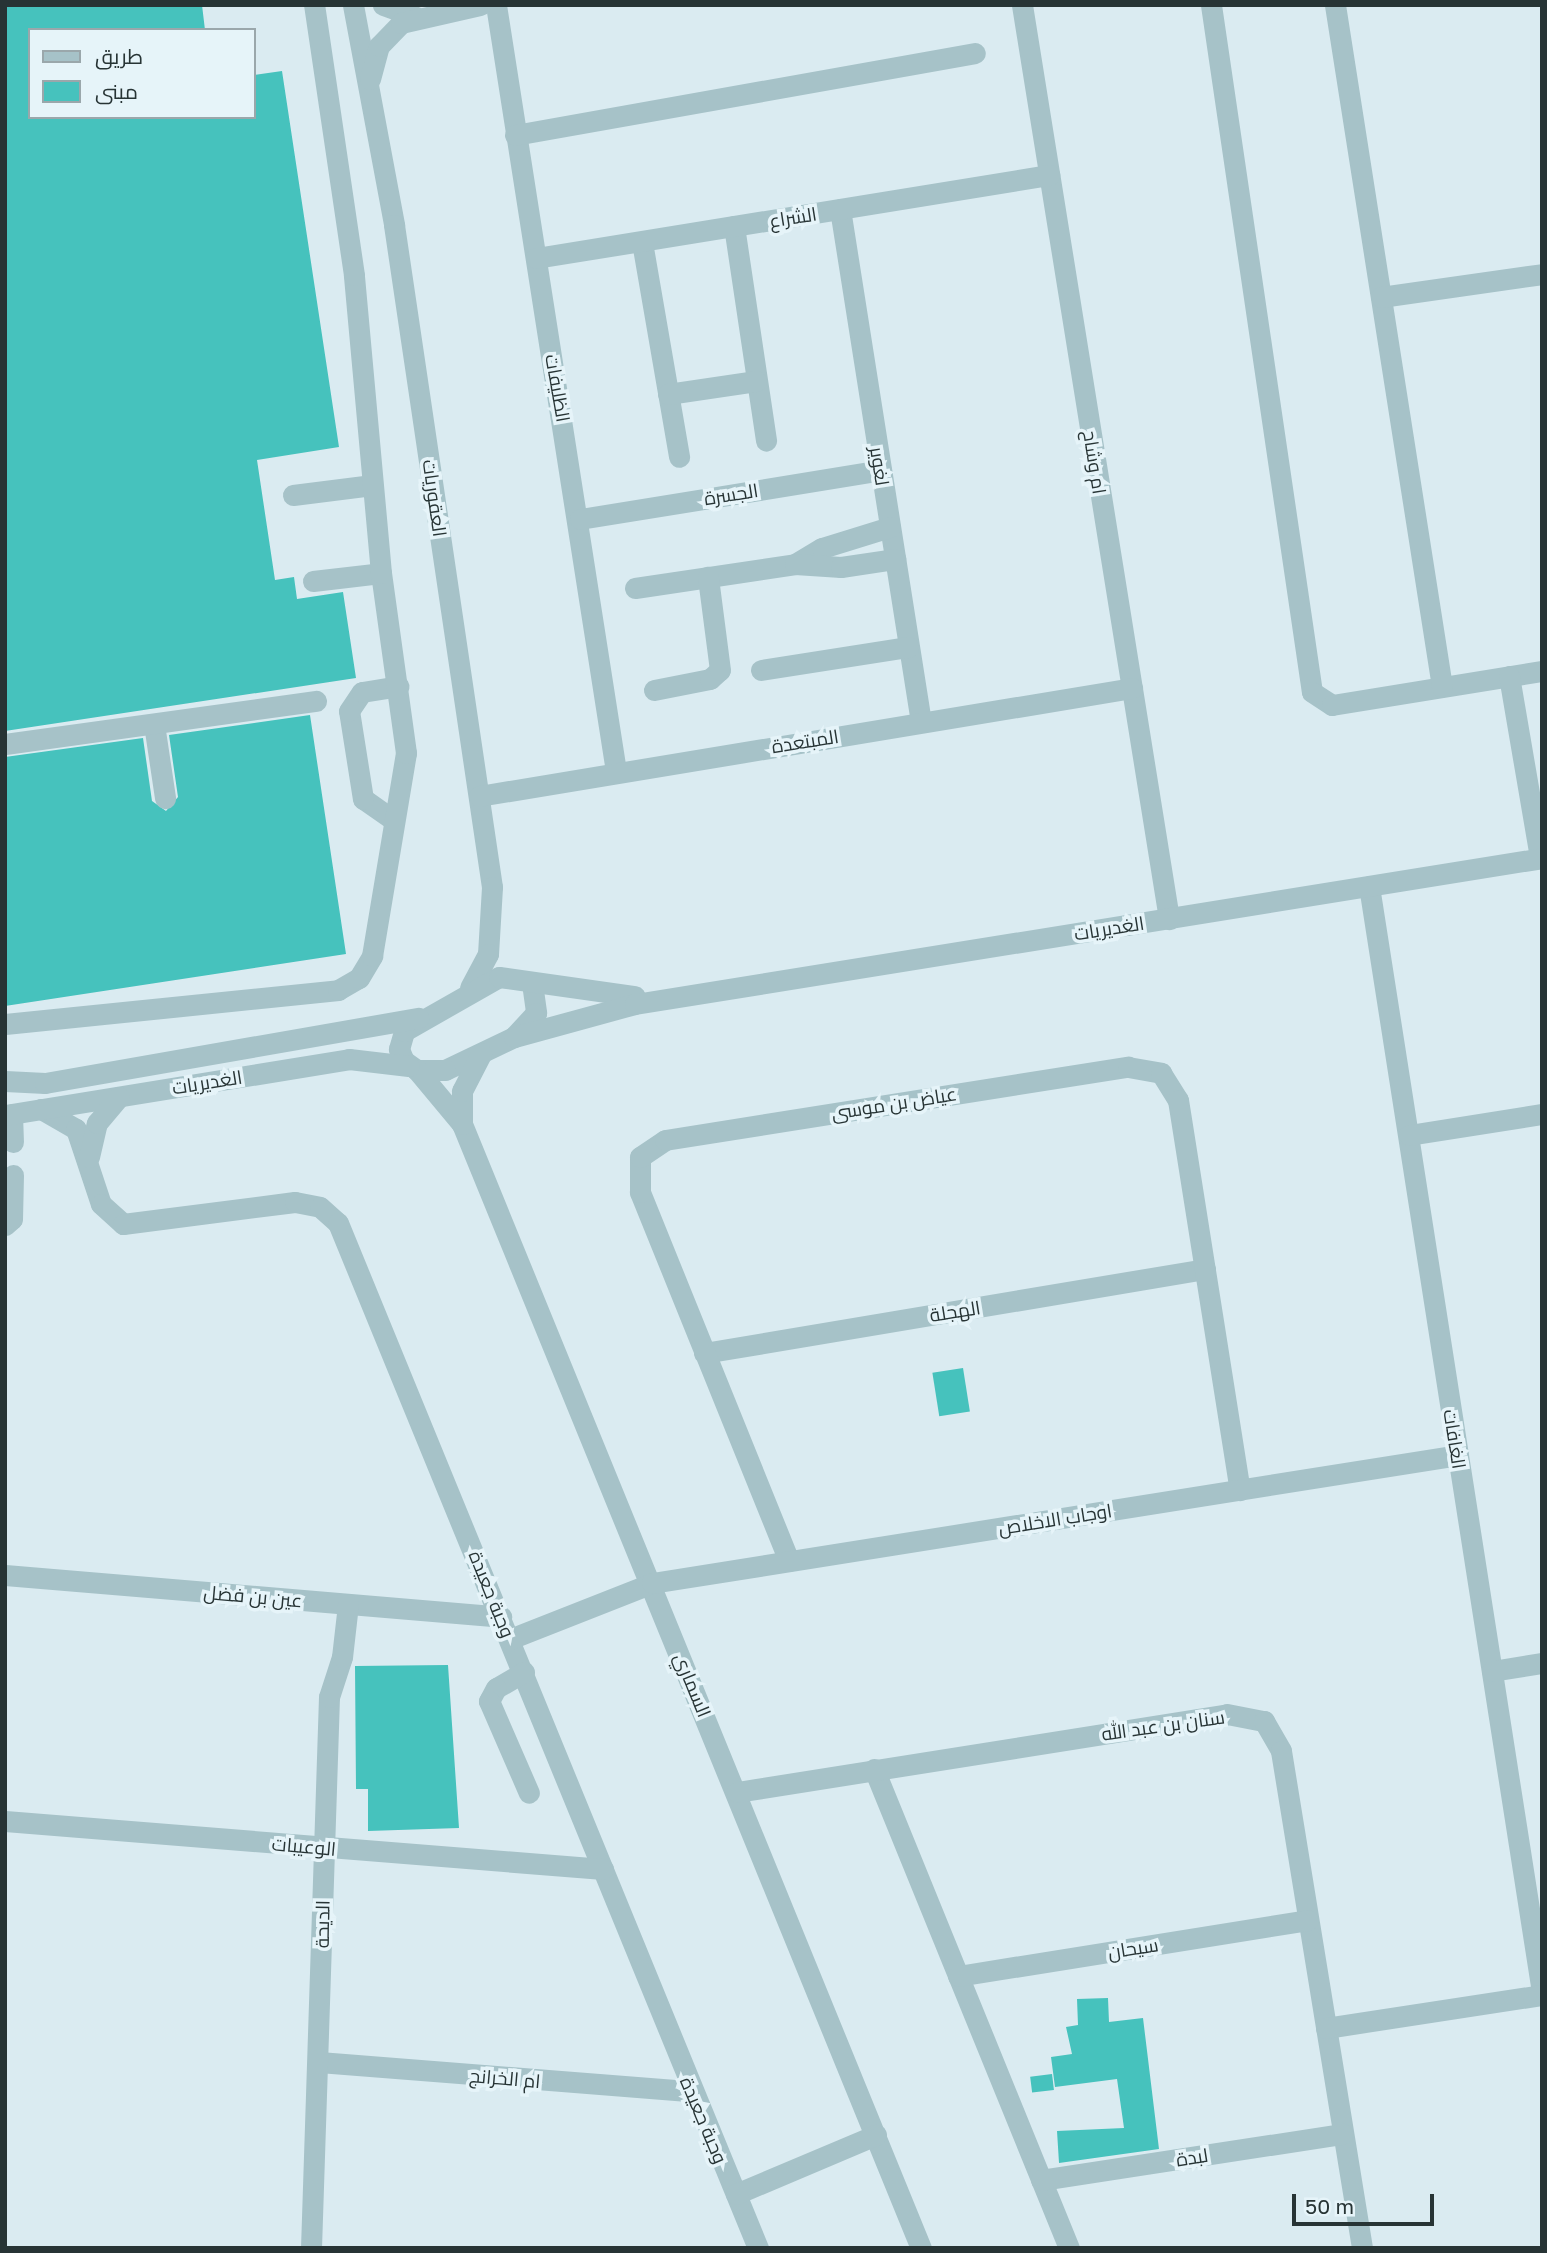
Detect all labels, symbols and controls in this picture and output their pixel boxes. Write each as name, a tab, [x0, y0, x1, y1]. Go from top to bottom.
legend	[28, 28, 256, 119]
text: طريق	[95, 43, 143, 69]
text: مبنى	[95, 78, 138, 104]
street label: الشراع	[768, 202, 818, 232]
street label: الظليفات	[541, 352, 575, 424]
street label: ام وشاح	[1079, 428, 1111, 496]
street label: لغوير	[866, 445, 894, 487]
street label: العقوريات	[418, 458, 452, 538]
street label: الجسرة	[702, 478, 760, 510]
street label: المبتعدة	[770, 724, 840, 758]
street label: الغديريات	[1072, 911, 1146, 945]
street label: الغديريات	[170, 1065, 244, 1099]
street label: عياض بن موسى	[830, 1082, 958, 1124]
street label: الهجلة	[928, 1296, 982, 1326]
street label: الغافات	[1439, 1408, 1471, 1470]
street label: اوجاب الاخلاص	[997, 1499, 1113, 1539]
street label: وجبة جعيدة	[464, 1547, 520, 1641]
street label: عين بن فضل	[203, 1580, 303, 1612]
street label: السماري	[670, 1650, 716, 1720]
street label: سنان بن عبد الله	[1100, 1705, 1226, 1745]
street label: الوعيبات	[271, 1832, 337, 1860]
street label: الديحة	[310, 1900, 334, 1948]
street label: سيحان	[1106, 1933, 1160, 1963]
street label: ام الخرانج	[468, 2064, 542, 2092]
street label: وجبة جعيدة	[676, 2073, 732, 2167]
street label: لبدة	[1174, 2143, 1210, 2171]
scale bar	[1295, 2180, 1437, 2224]
text: 50 m	[1305, 2193, 1354, 2219]

